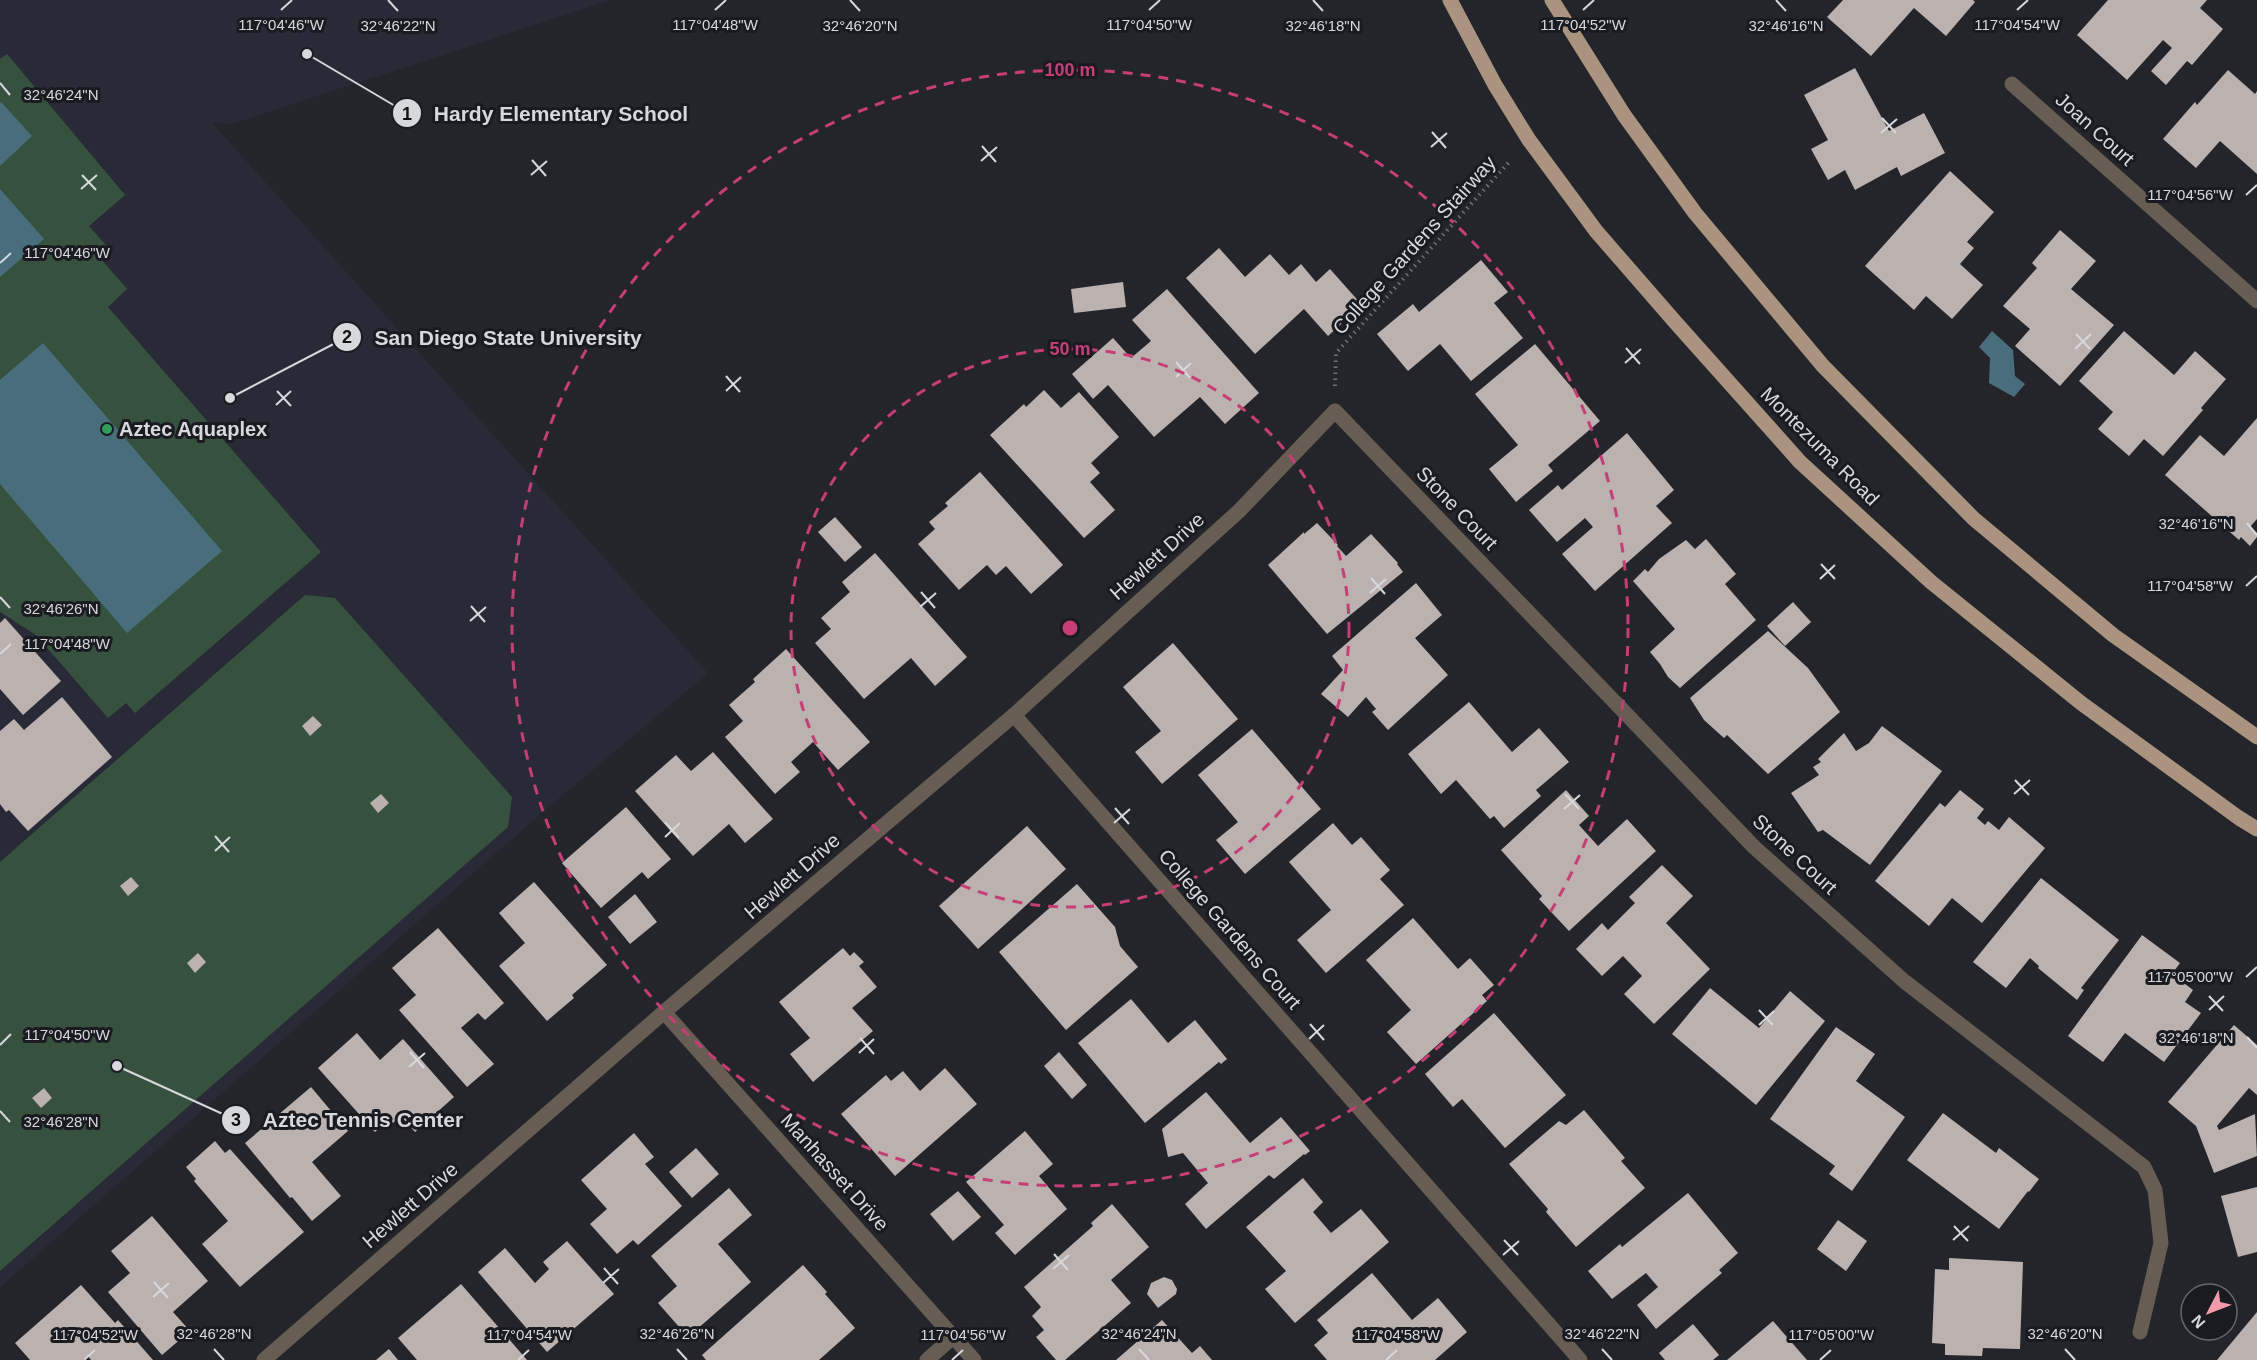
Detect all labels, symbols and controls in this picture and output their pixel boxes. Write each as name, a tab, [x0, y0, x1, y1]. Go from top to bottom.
text: 117°04'46"W	[238, 16, 325, 33]
text: 117°04'48"W	[672, 16, 759, 33]
text: 117°04'50"W	[1106, 16, 1193, 33]
text: 117°04'52"W	[1540, 16, 1627, 33]
text: 117°04'54"W	[1974, 16, 2061, 33]
text: 32°46'22"N	[360, 17, 436, 34]
text: 32°46'20"N	[822, 17, 898, 34]
text: 32°46'18"N	[1285, 17, 1361, 34]
text: 32°46'16"N	[1748, 17, 1824, 34]
text: 100 m	[1044, 60, 1096, 80]
text: 32°46'24"N	[23, 86, 99, 103]
street label: Joan Court	[2051, 88, 2139, 170]
callout: Hardy Elementary School	[392, 94, 700, 133]
text: Hardy Elementary School	[434, 102, 688, 125]
text: 1	[402, 104, 412, 124]
street label: College Gardens Stairway	[1328, 151, 1500, 339]
text: 117°04'56"W	[2147, 186, 2234, 203]
text: 117°04'46"W	[24, 244, 111, 261]
callout: San Diego State University	[332, 318, 653, 357]
text: San Diego State University	[374, 326, 642, 349]
text: 2	[342, 327, 352, 347]
text: 50 m	[1049, 339, 1091, 359]
street label: Montezuma Road	[1756, 382, 1884, 510]
place label: Aztec Aquaplex	[119, 418, 267, 440]
marker: Aztec Aquaplex	[100, 422, 114, 436]
street label: Stone Court	[1412, 462, 1502, 554]
street label: Hewlett Drive	[1105, 508, 1209, 604]
text: 32°46'16"N	[2158, 515, 2234, 532]
text: 117°04'58"W	[2147, 577, 2234, 594]
text: 32°46'26"N	[23, 600, 99, 617]
centre of rings	[1060, 618, 1080, 638]
text: 117°04'48"W	[24, 635, 111, 652]
street label: Stone Court	[1748, 810, 1842, 899]
street label: Hewlett Drive	[740, 829, 844, 923]
street label: College Gardens Court	[1155, 845, 1306, 1014]
text: 117°05'00"W	[2147, 968, 2234, 985]
text: 117°04'50"W	[24, 1026, 111, 1043]
text: 32°46'18"N	[2158, 1029, 2234, 1046]
callout: Aztec Tennis Center	[221, 1100, 475, 1139]
text: Aztec Tennis Center	[263, 1108, 463, 1131]
street label: Manhasset Drive	[777, 1109, 893, 1235]
text: 3	[231, 1110, 241, 1130]
text: 32°46'28"N	[23, 1113, 99, 1130]
street label: Hewlett Drive	[358, 1158, 462, 1252]
north arrow	[2179, 1282, 2239, 1342]
text: N	[2188, 1312, 2208, 1332]
text: 32°46'28"N	[176, 1325, 252, 1342]
text: 32°46'26"N	[639, 1325, 715, 1342]
text: 32°46'24"N	[1101, 1325, 1177, 1342]
text: 32°46'22"N	[1564, 1325, 1640, 1342]
text: 32°46'20"N	[2027, 1325, 2103, 1342]
text: 117°04'52"W	[52, 1326, 139, 1343]
text: 117°04'54"W	[486, 1326, 573, 1343]
text: 117°04'56"W	[920, 1326, 1007, 1343]
text: 117°04'58"W	[1354, 1326, 1441, 1343]
text: 117°05'00"W	[1788, 1326, 1875, 1343]

